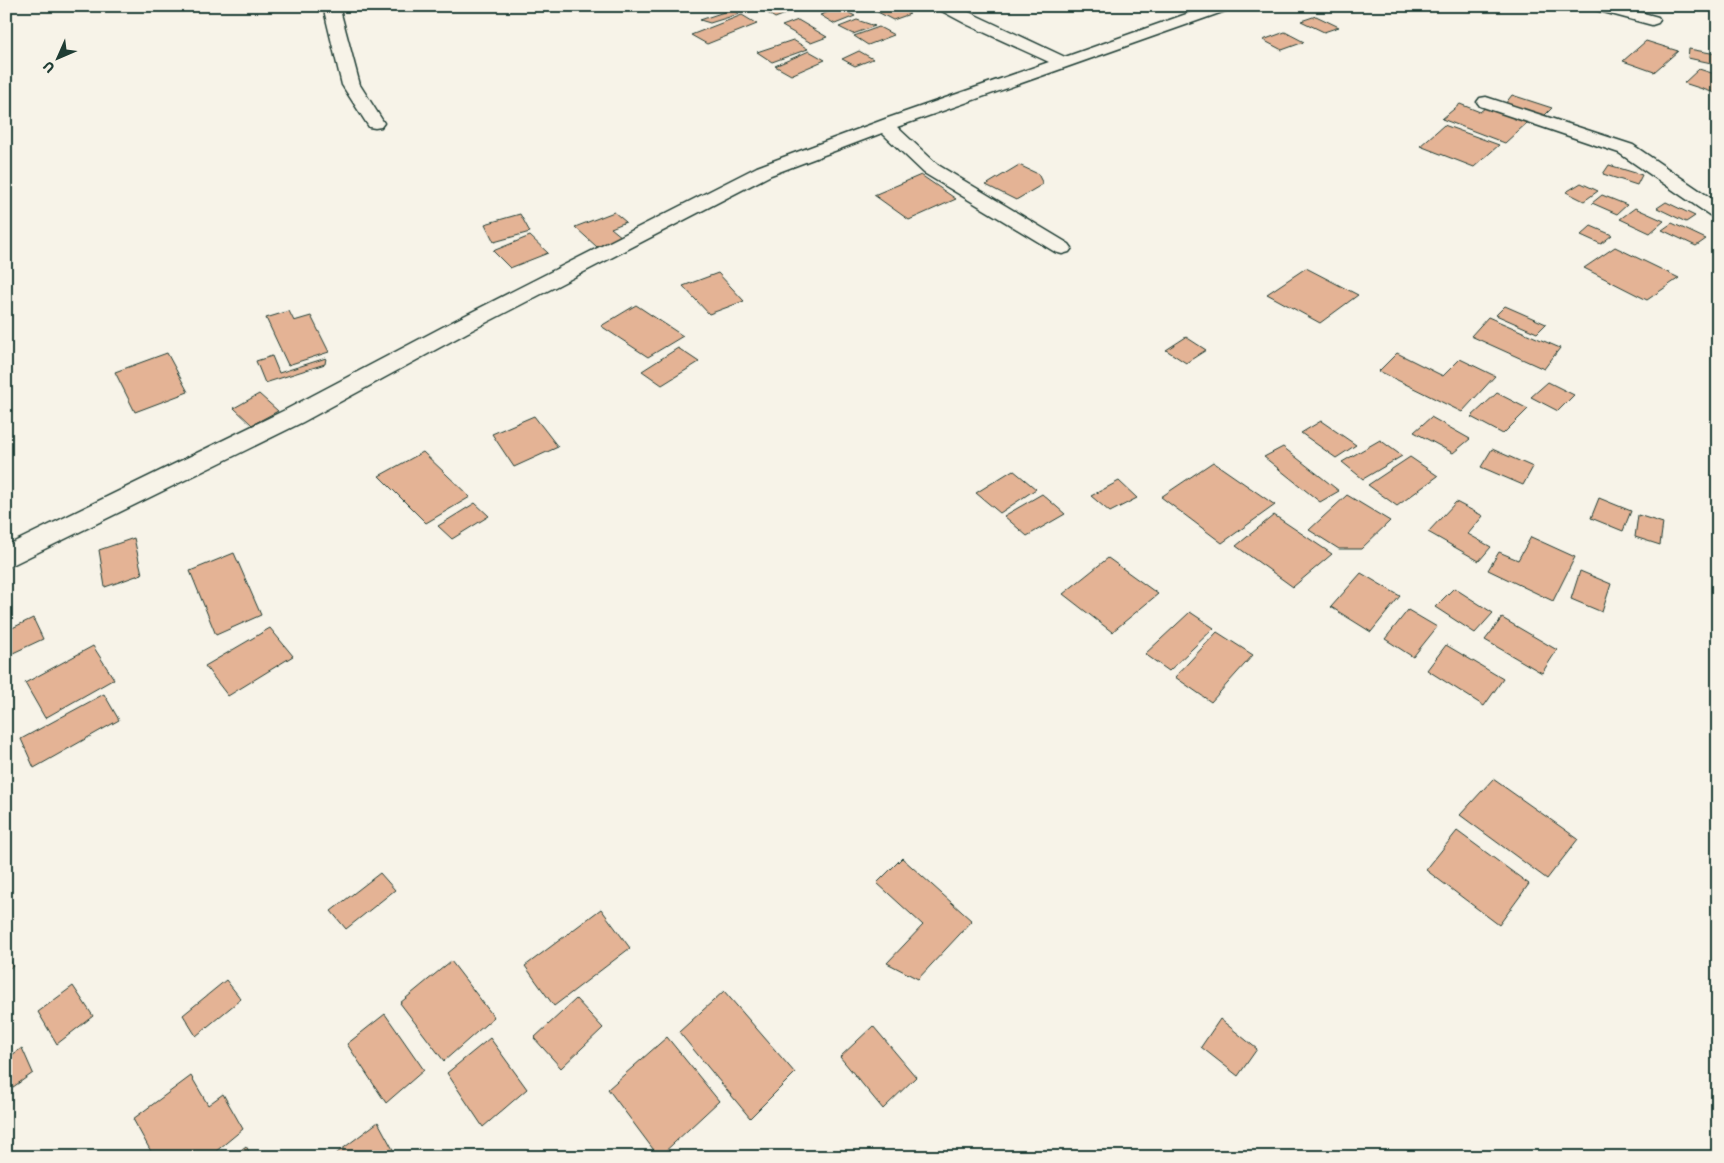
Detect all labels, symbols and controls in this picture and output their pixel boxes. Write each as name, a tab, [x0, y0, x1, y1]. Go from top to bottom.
north arrow	[32, 32, 82, 82]
text: U	[39, 57, 59, 77]

